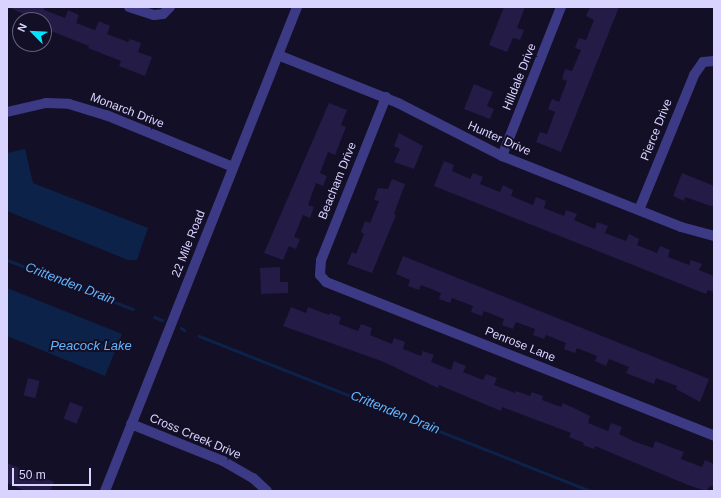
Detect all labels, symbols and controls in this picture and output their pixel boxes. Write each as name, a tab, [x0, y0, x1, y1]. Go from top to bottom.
north arrow	[12, 12, 52, 52]
text: N	[15, 21, 29, 34]
street label: Hilldale Drive	[500, 42, 540, 112]
street label: Monarch Drive	[88, 90, 166, 132]
street label: Pierce Drive	[638, 97, 676, 163]
street label: Hunter Drive	[465, 119, 533, 159]
street label: Beacham Drive	[316, 140, 360, 222]
street label: 22 Mile Road	[169, 209, 209, 279]
water label: Crittenden Drain	[23, 260, 117, 308]
street label: Penrose Lane	[483, 324, 557, 366]
water label: Peacock Lake	[50, 338, 132, 354]
water label: Crittenden Drain	[348, 388, 442, 438]
street label: Cross Creek Drive	[147, 411, 243, 463]
scale bar	[14, 460, 93, 486]
text: 50 m	[19, 468, 46, 482]

